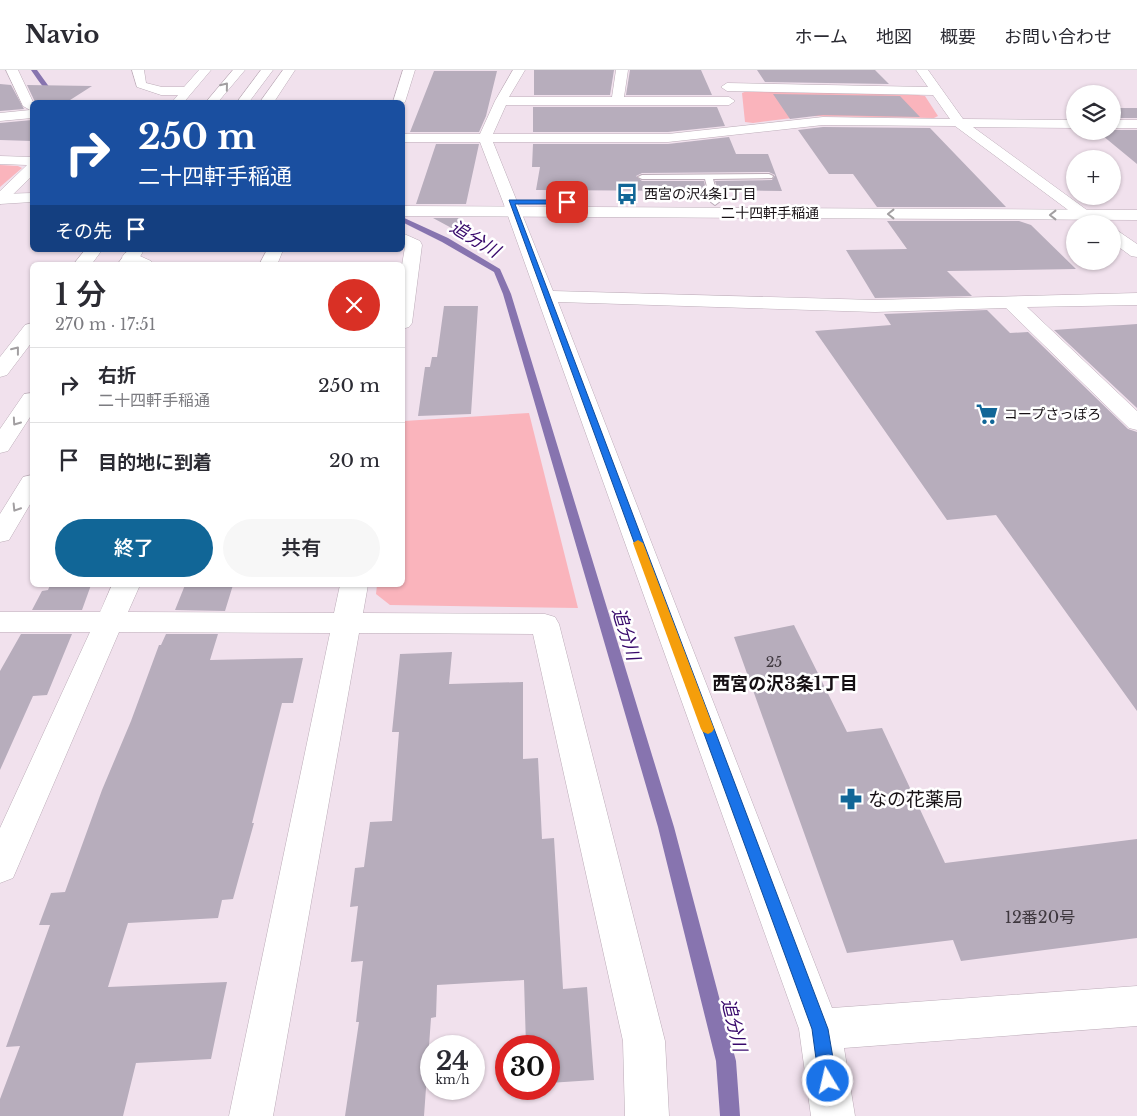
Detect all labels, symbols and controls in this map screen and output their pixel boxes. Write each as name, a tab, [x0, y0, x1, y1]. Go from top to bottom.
text: Navio	[25, 20, 99, 49]
text: ホーム	[795, 26, 848, 48]
text: 地図	[876, 26, 912, 48]
text: 概要	[940, 26, 976, 48]
text: お問い合わせ	[1004, 26, 1112, 48]
one-way arrow	[220, 83, 228, 92]
map controls	[1066, 85, 1121, 270]
button: layers	[1066, 85, 1121, 140]
text: 250 m	[138, 115, 256, 158]
icon: right	[55, 120, 120, 185]
button: +	[1066, 150, 1121, 205]
text: 二十四軒手稲通	[138, 163, 292, 190]
pin	[546, 181, 588, 223]
bus stop icon: 西宮の沢4条1丁目	[614, 181, 640, 207]
place label: 西宮の沢4条1丁目	[644, 185, 756, 203]
icon: arrive	[553, 188, 581, 216]
street label: 二十四軒手稲通	[721, 204, 819, 222]
one-way arrow	[887, 209, 894, 219]
one-way arrow	[1049, 209, 1057, 220]
icon: arrive	[122, 215, 150, 243]
button: −	[1066, 215, 1121, 270]
water label: 追分川	[446, 216, 506, 263]
text: その先	[55, 220, 112, 243]
text: 1 分	[55, 276, 106, 313]
button: close	[328, 279, 380, 331]
text: 270 m · 17:51	[55, 314, 156, 334]
one-way arrow	[11, 347, 19, 356]
text: 右折	[98, 364, 136, 387]
icon: right	[55, 371, 83, 399]
text: 250 m	[318, 374, 380, 397]
text: 二十四軒手稲通	[98, 390, 210, 410]
supermarket icon: コープさっぽろ	[974, 401, 1000, 427]
place label: コープさっぽろ	[1004, 405, 1101, 423]
one-way arrow	[13, 416, 22, 426]
icon: arrive	[55, 446, 83, 474]
text: 20 m	[329, 449, 380, 472]
text: 目的地に到着	[98, 451, 212, 474]
one-way arrow	[13, 503, 23, 512]
button: 終了	[55, 519, 213, 577]
button: 共有	[223, 519, 380, 577]
water label: 追分川	[608, 605, 645, 665]
house number: 25	[766, 653, 782, 671]
district label: 西宮の沢3条1丁目	[712, 673, 858, 695]
pharmacy icon: なの花薬局	[838, 786, 864, 812]
place label: なの花薬局	[868, 788, 963, 811]
house number: 12番20号	[1005, 907, 1075, 927]
water label: 追分川	[717, 996, 752, 1056]
speed limit sign: 30	[495, 1035, 560, 1100]
text: 24	[436, 1046, 469, 1077]
position arrow	[801, 1054, 853, 1106]
text: km/h	[435, 1072, 470, 1087]

